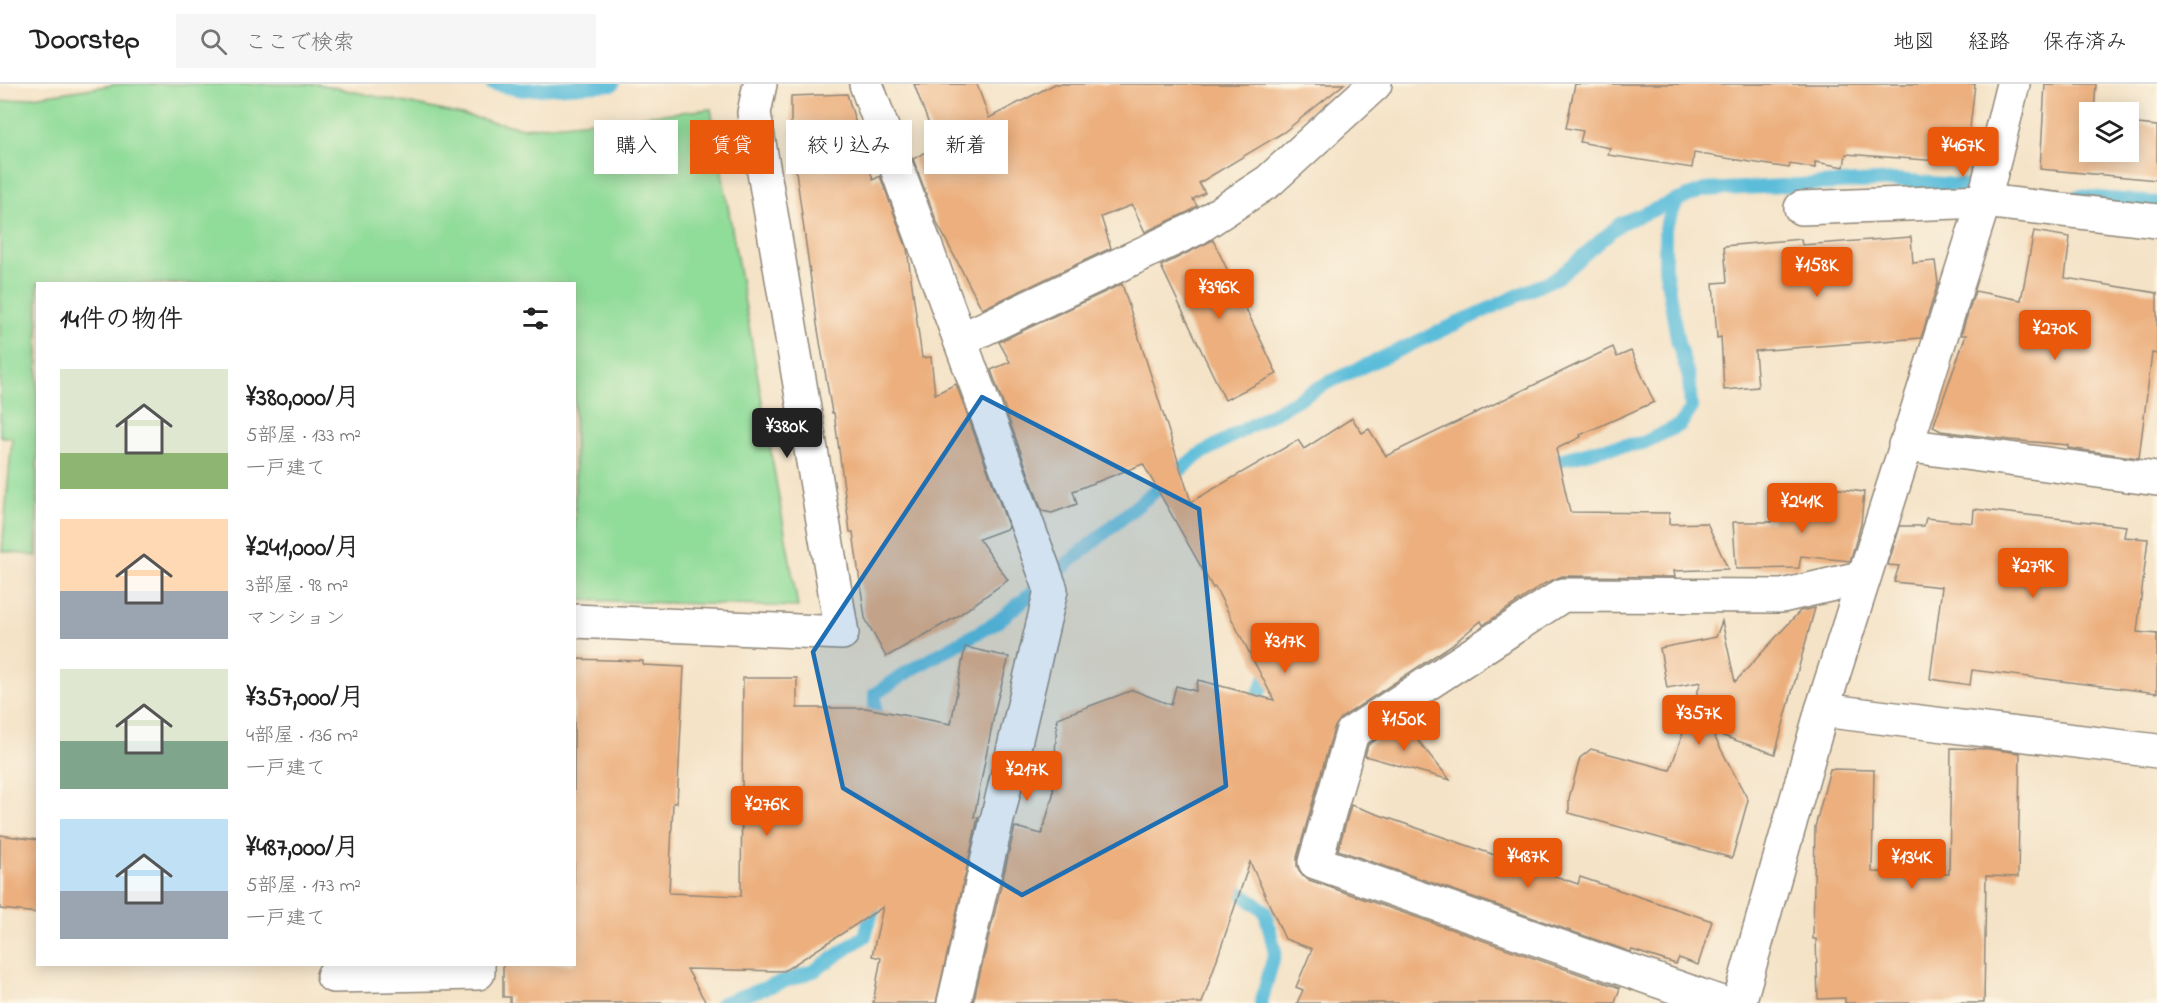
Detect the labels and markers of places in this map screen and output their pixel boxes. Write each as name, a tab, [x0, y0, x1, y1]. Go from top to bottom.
pin: ¥467K	[1921, 127, 2005, 178]
pin: ¥158K	[1775, 247, 1859, 298]
pin: ¥396K	[1177, 269, 1261, 320]
pin: ¥270K	[2013, 310, 2097, 361]
pin: ¥380K	[745, 408, 829, 459]
pin: ¥241K	[1760, 483, 1844, 534]
pin: ¥279K	[1991, 548, 2075, 599]
pin: ¥317K	[1243, 623, 1327, 674]
pin: ¥357K	[1657, 695, 1741, 746]
pin: ¥150K	[1362, 701, 1446, 752]
pin: ¥217K	[985, 751, 1069, 802]
pin: ¥276K	[725, 786, 809, 837]
pin: ¥487K	[1486, 838, 1570, 889]
pin: ¥134K	[1870, 839, 1954, 890]

